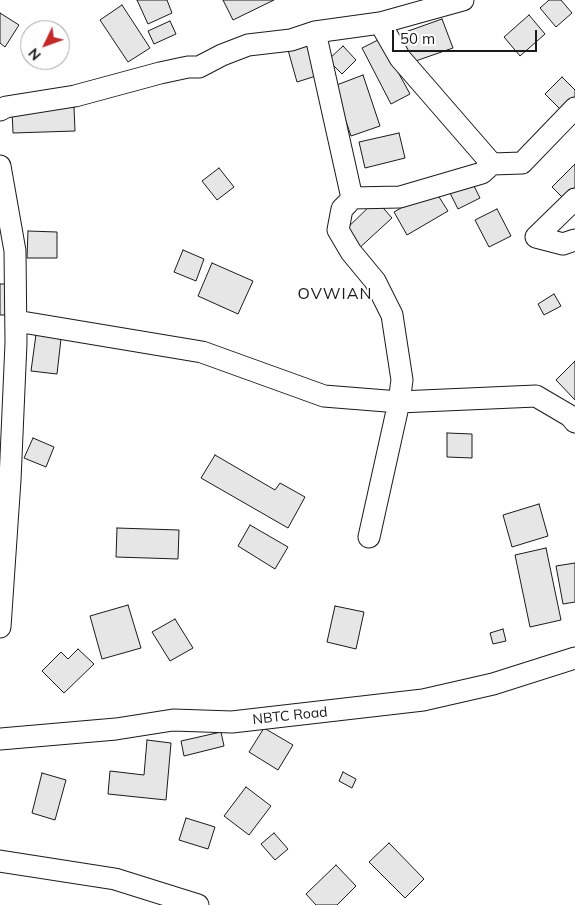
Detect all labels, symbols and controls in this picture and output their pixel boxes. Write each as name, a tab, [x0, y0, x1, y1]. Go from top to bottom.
north arrow	[20, 20, 70, 70]
scale bar	[395, 20, 540, 52]
text: 50 m	[400, 29, 435, 48]
text: N	[24, 44, 45, 64]
district label: OVWIAN	[297, 284, 373, 304]
street label: NBTC Road	[252, 704, 328, 728]

